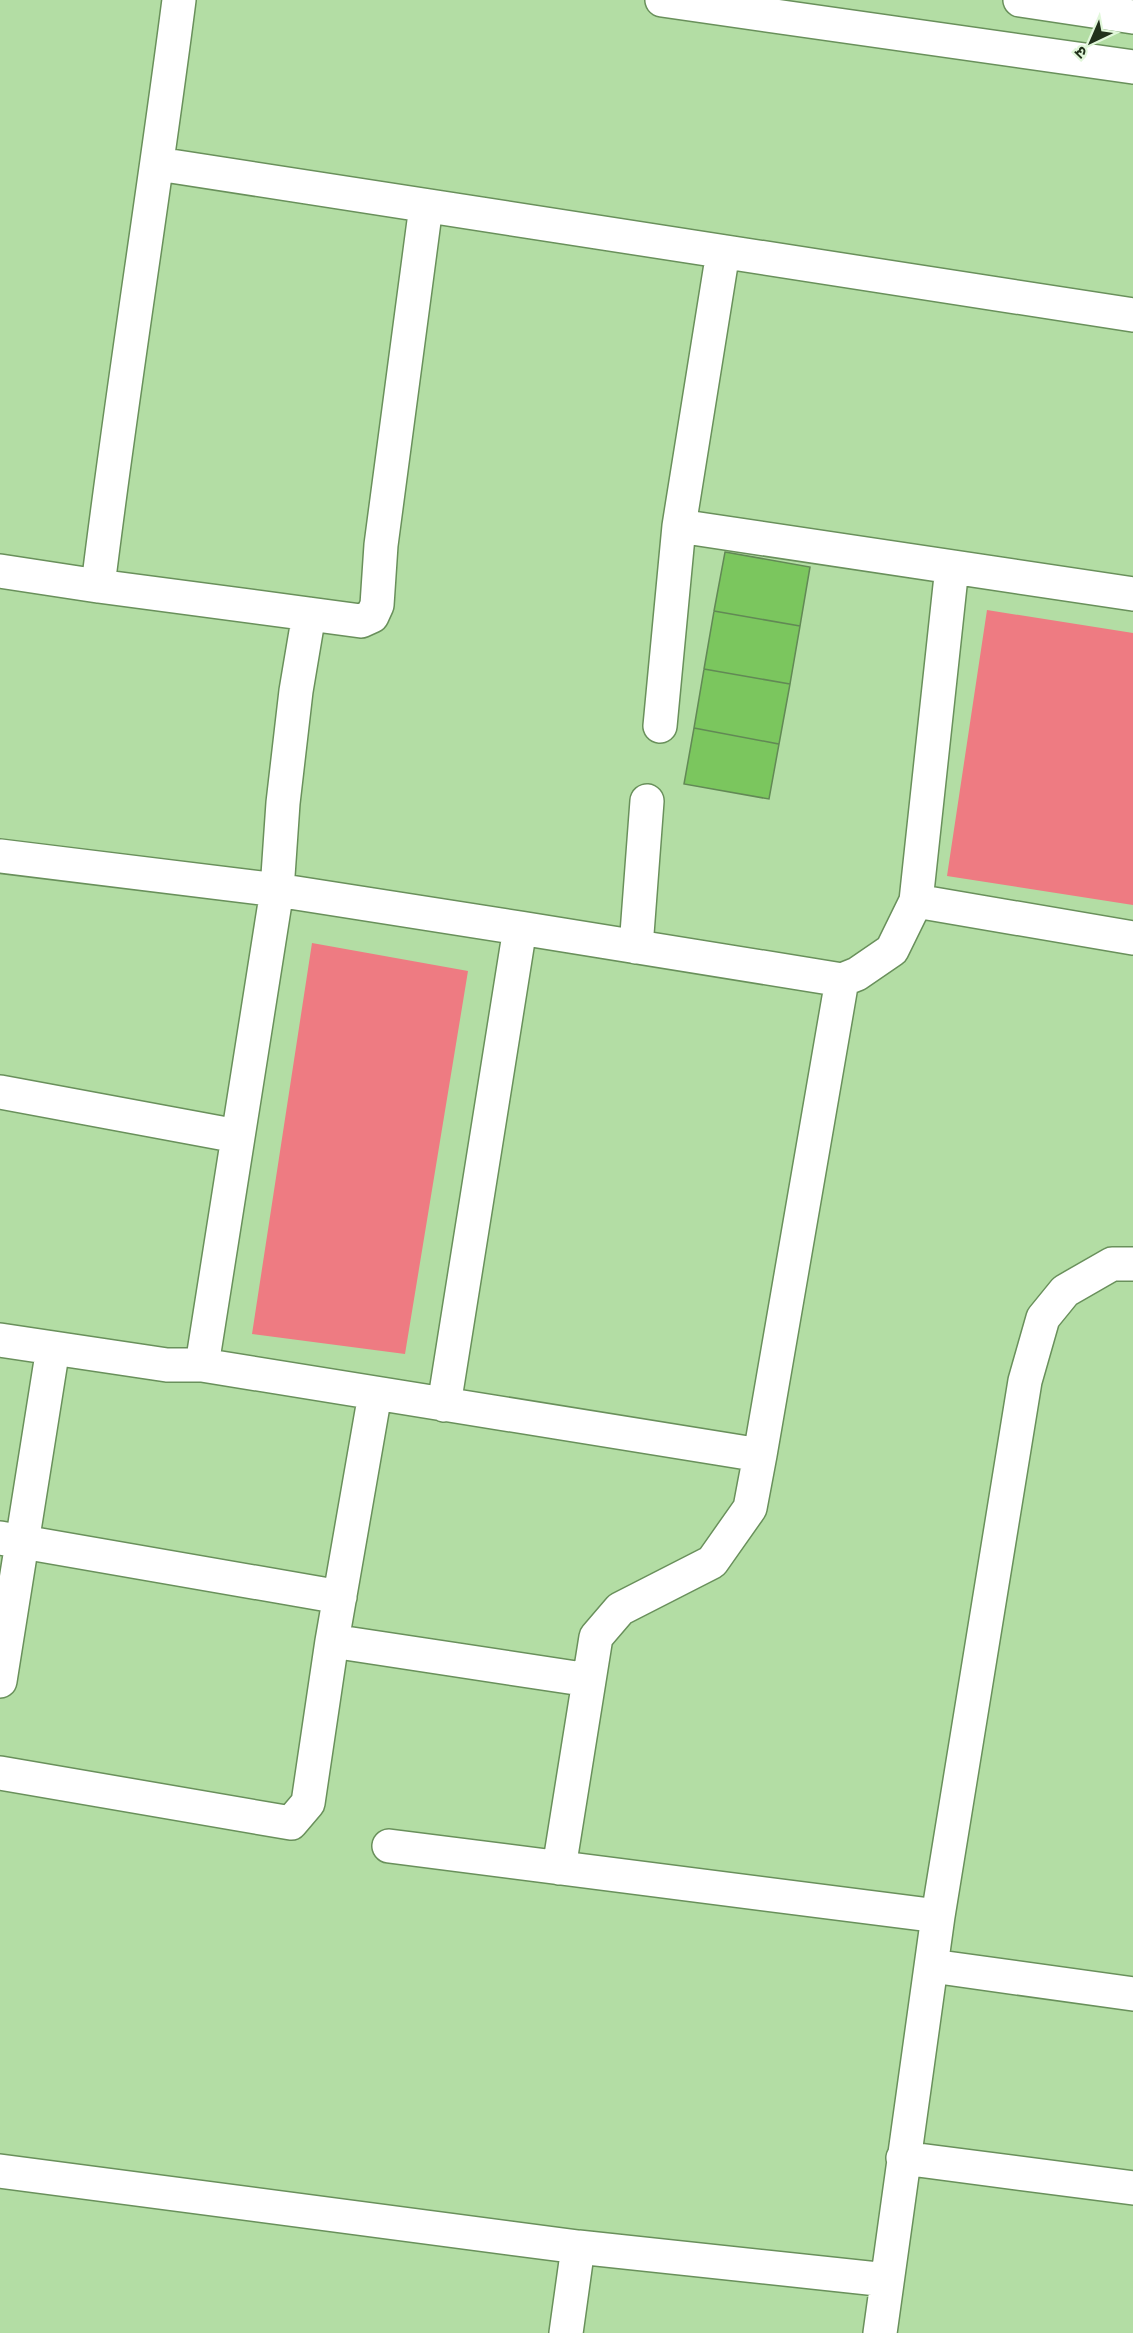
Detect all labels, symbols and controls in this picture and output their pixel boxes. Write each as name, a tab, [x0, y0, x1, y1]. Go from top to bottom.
north arrow	[1061, 12, 1121, 72]
text: उ	[1071, 42, 1091, 63]

